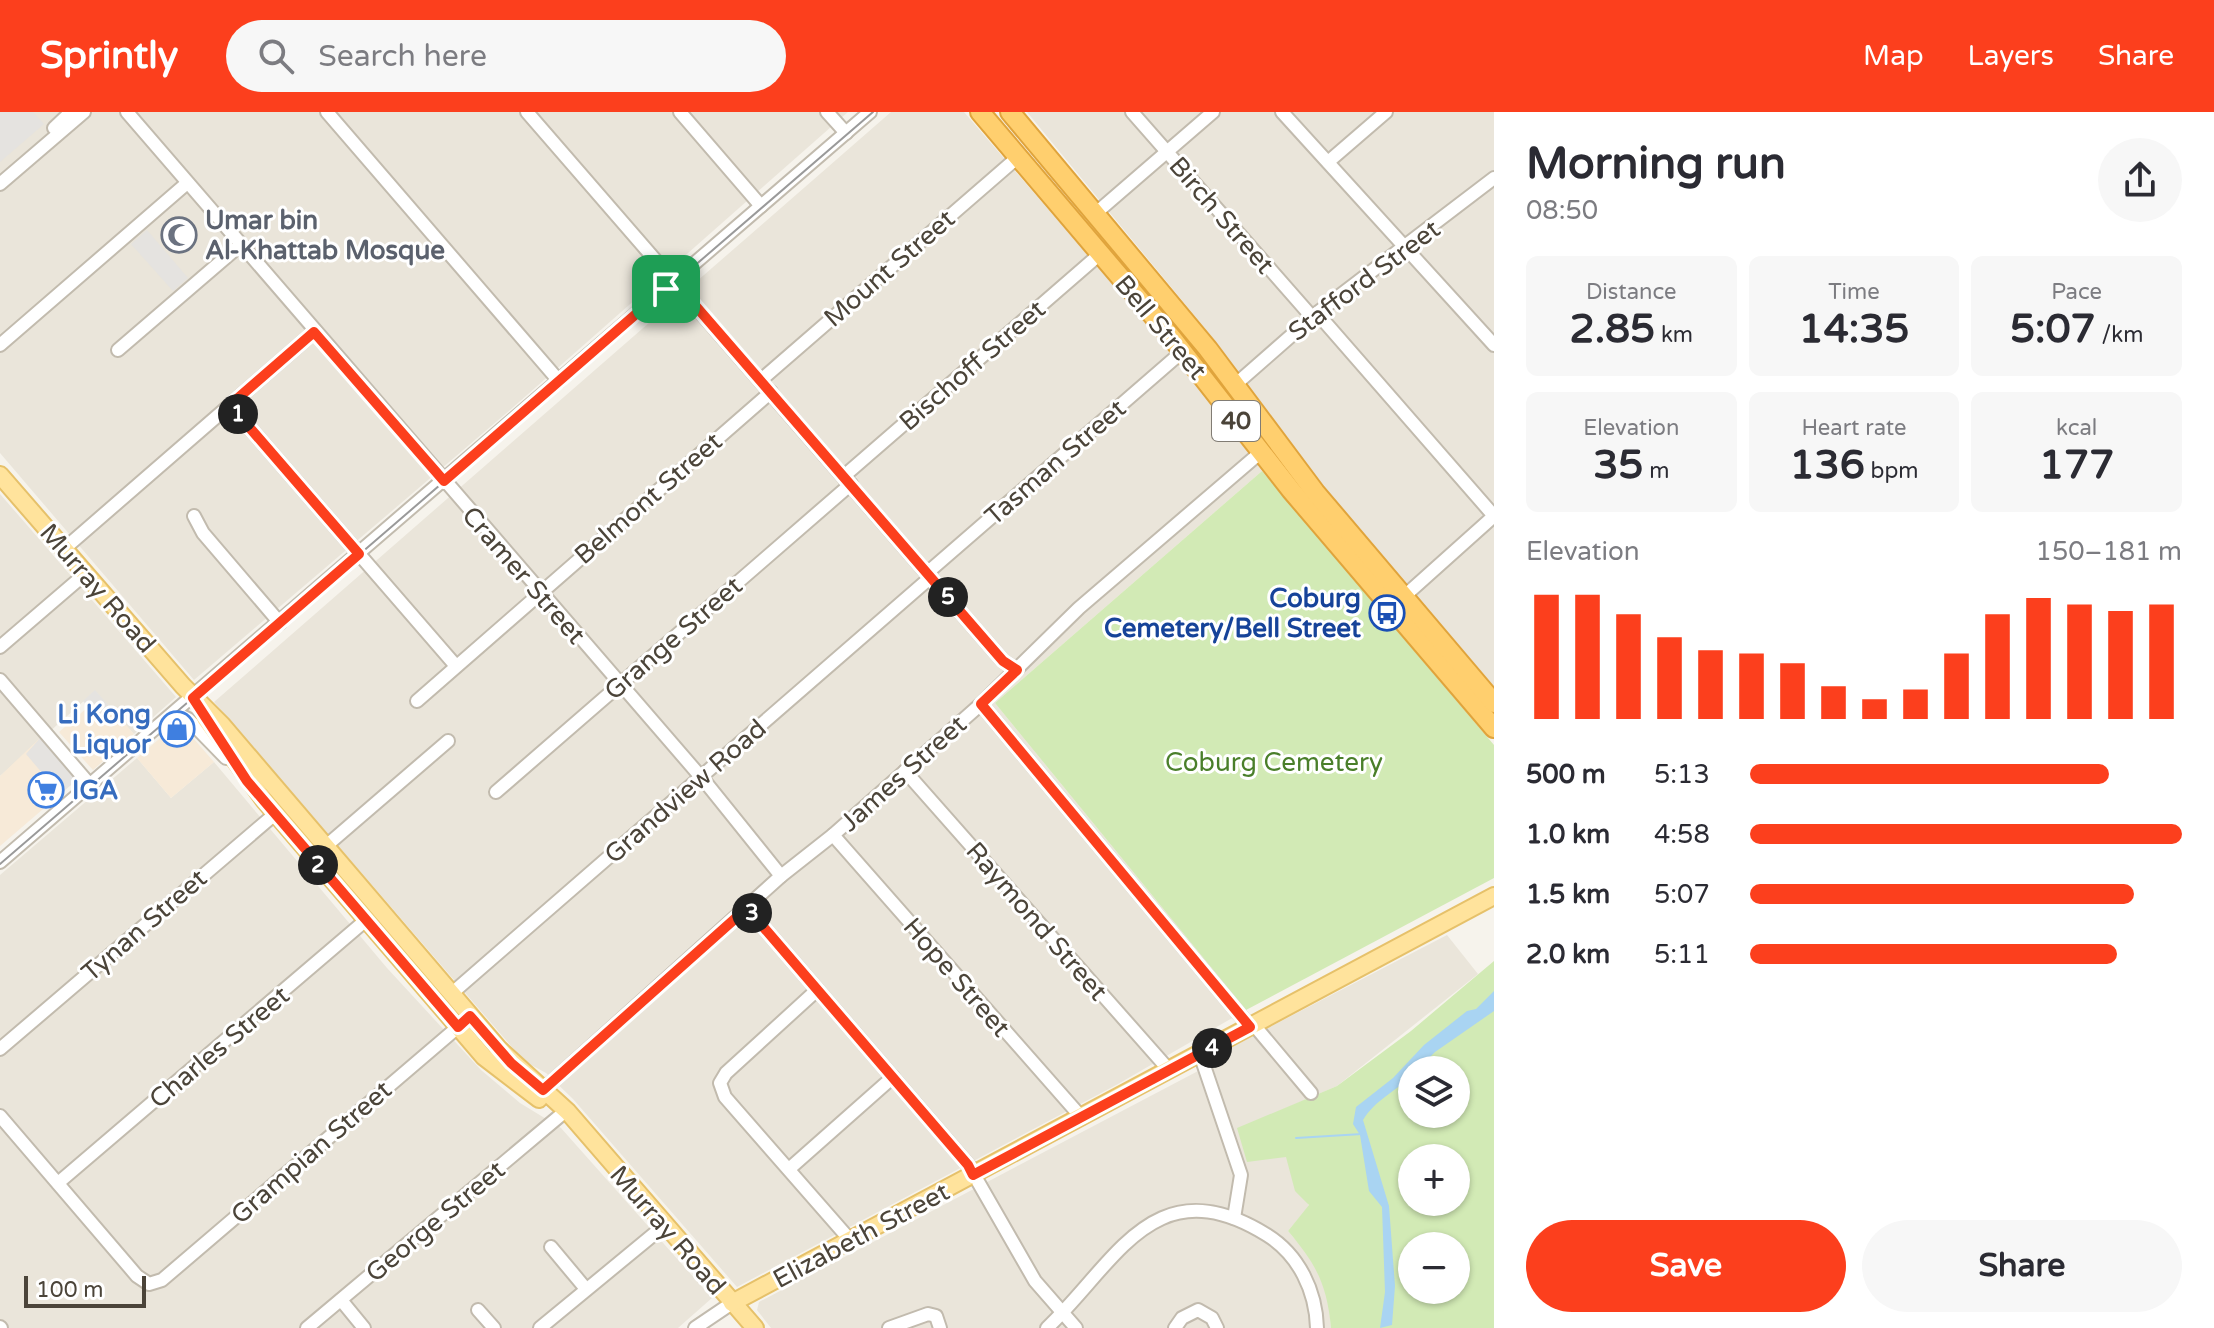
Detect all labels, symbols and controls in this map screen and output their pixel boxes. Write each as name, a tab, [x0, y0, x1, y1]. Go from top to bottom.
search box	[226, 20, 786, 92]
text: Sprintly	[40, 33, 178, 79]
icon: search	[254, 34, 298, 78]
text: Search here	[318, 38, 487, 75]
text: Map	[1863, 39, 1924, 73]
text: Layers	[1968, 39, 2054, 73]
text: Share	[2098, 39, 2174, 73]
text: Morning run	[1526, 138, 1786, 191]
button: share	[2098, 138, 2182, 222]
street label: Birch Street	[1162, 151, 1281, 280]
text: 08:50	[1526, 195, 1598, 226]
street label: Mount Street	[818, 203, 961, 334]
place label: Umar bin Al-Khattab Mosque	[205, 205, 445, 266]
street label: Stafford Street	[1282, 213, 1446, 348]
mosque icon: Umar bin Al-Khattab Mosque	[160, 216, 198, 254]
pin	[632, 255, 700, 323]
icon: arrive	[644, 267, 688, 311]
street label: Bell Street	[1108, 269, 1213, 386]
text: Distance	[1586, 279, 1677, 305]
text: Time	[1828, 279, 1880, 305]
text: Pace	[2051, 279, 2102, 305]
street label: Bischoff Street	[893, 293, 1052, 437]
text: 2.85	[1570, 305, 1655, 353]
text: 14:35	[1799, 305, 1909, 353]
text: 5:07	[2010, 305, 2096, 353]
text: km	[1655, 322, 1693, 348]
text: /km	[2096, 322, 2143, 348]
street label: Tasman Street	[979, 393, 1132, 532]
pin: 1	[218, 394, 258, 434]
text: 1	[231, 401, 245, 427]
road number: 40	[1212, 401, 1260, 441]
text: Elevation	[1583, 415, 1679, 441]
text: Heart rate	[1802, 415, 1906, 441]
text: kcal	[2056, 415, 2097, 441]
street label: Belmont Street	[568, 426, 728, 571]
text: 35	[1593, 441, 1643, 489]
text: 136	[1789, 441, 1865, 489]
text: 177	[2039, 441, 2114, 489]
text: m	[1643, 458, 1669, 484]
text: bpm	[1865, 458, 1919, 484]
street label: Cramer Street	[455, 500, 592, 650]
street label: Murray Road	[33, 517, 162, 659]
text: Elevation	[1526, 536, 1640, 567]
text: 150–181 m	[2036, 536, 2182, 567]
street label: Grange Street	[598, 570, 749, 707]
pin: 5	[928, 577, 968, 617]
place label: Coburg Cemetery/Bell Street	[1104, 583, 1361, 644]
text: 5	[941, 584, 955, 610]
bus stop icon: Coburg Cemetery/Bell Street	[1368, 594, 1406, 632]
place label: Li Kong Liquor	[57, 699, 152, 760]
street label: James Street	[834, 709, 973, 838]
shop icon: Li Kong Liquor	[158, 710, 196, 748]
street label: Grandview Road	[598, 713, 772, 870]
park label: Coburg Cemetery	[1165, 747, 1383, 778]
text: 500 m	[1526, 759, 1606, 790]
text: 5:13	[1654, 759, 1710, 790]
supermarket icon: IGA	[27, 771, 65, 809]
place label: IGA	[72, 775, 119, 806]
text: 1.0 km	[1526, 819, 1610, 850]
text: 4:58	[1654, 819, 1710, 850]
street label: Raymond Street	[959, 836, 1114, 1007]
pin: 2	[298, 845, 338, 885]
text: 2	[311, 852, 325, 878]
street label: Tynan Street	[76, 863, 213, 988]
text: 1.5 km	[1526, 879, 1610, 910]
text: 5:07	[1654, 879, 1710, 910]
pin: 3	[732, 893, 772, 933]
text: 3	[745, 900, 759, 926]
street label: Hope Street	[897, 912, 1017, 1043]
text: 2.0 km	[1526, 939, 1610, 970]
text: 5:11	[1654, 939, 1710, 970]
street label: Charles Street	[143, 980, 296, 1115]
pin: 4	[1192, 1028, 1232, 1068]
text: 4	[1205, 1035, 1219, 1061]
map controls	[1398, 1056, 1470, 1304]
button: layers	[1398, 1056, 1470, 1128]
street label: Grampian Street	[225, 1074, 398, 1231]
button: +	[1398, 1144, 1470, 1216]
street label: George Street	[359, 1154, 511, 1289]
street label: Murray Road	[603, 1159, 732, 1301]
street label: Elizabeth Street	[768, 1176, 955, 1295]
button: Save	[1526, 1220, 1846, 1312]
button: Share	[1862, 1220, 2182, 1312]
button: −	[1398, 1232, 1470, 1304]
scale bar	[24, 1272, 146, 1308]
text: 100 m	[36, 1277, 103, 1303]

